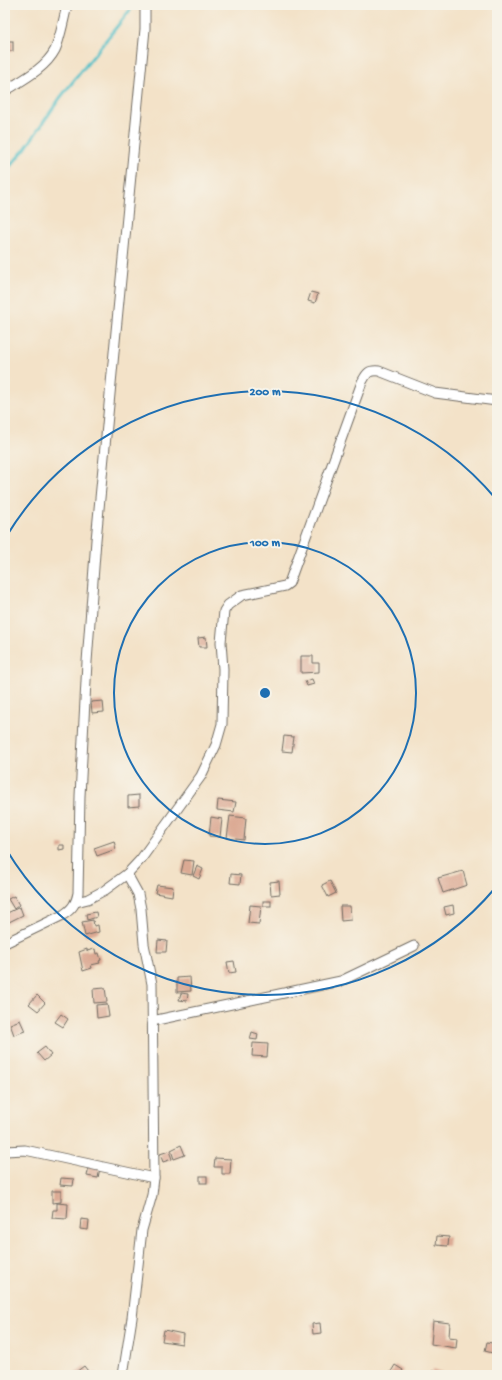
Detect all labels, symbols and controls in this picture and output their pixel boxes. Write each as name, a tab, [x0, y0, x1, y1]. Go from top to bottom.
text: 200 m	[250, 386, 281, 400]
text: 100 m	[249, 537, 280, 551]
centre of rings	[258, 686, 272, 700]

